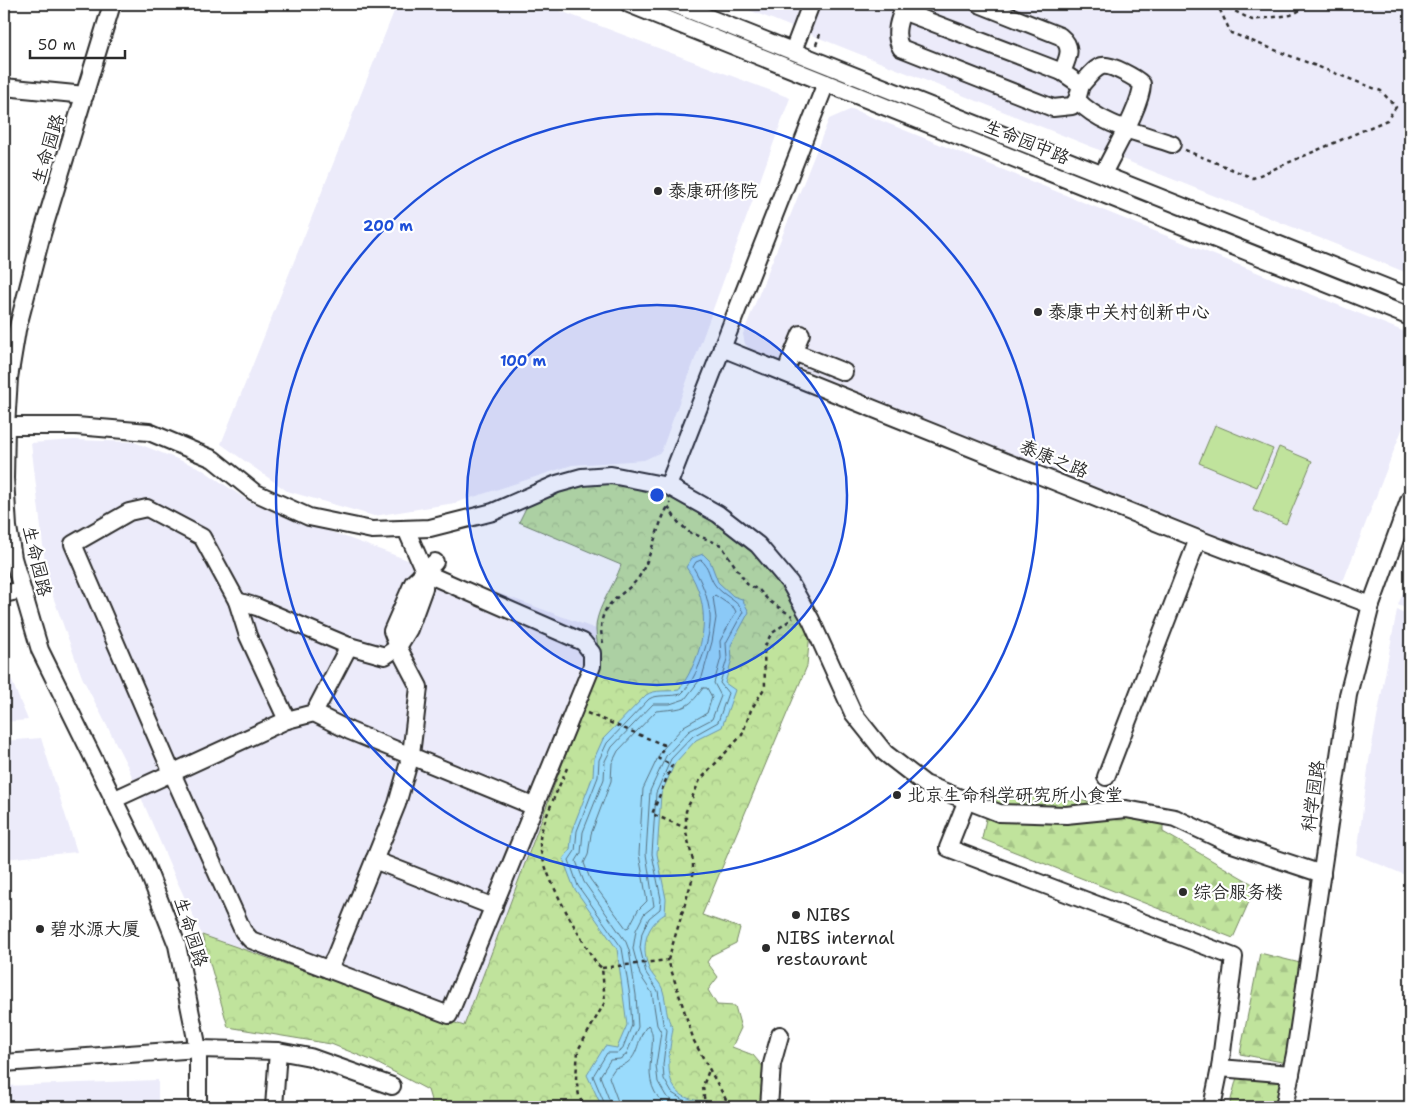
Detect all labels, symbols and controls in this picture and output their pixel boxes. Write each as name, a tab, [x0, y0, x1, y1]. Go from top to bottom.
scale bar	[30, 28, 125, 60]
text: 50 m	[38, 35, 76, 55]
street label: 生命园路	[26, 111, 70, 187]
street label: 生命园中路	[981, 114, 1073, 170]
place label: 泰康研修院	[668, 179, 758, 203]
marker: 泰康研修院	[652, 185, 664, 197]
text: 200 m	[363, 216, 413, 236]
place label: 泰康中关村创新中心	[1048, 300, 1210, 324]
marker: 泰康中关村创新中心	[1032, 306, 1044, 318]
text: 100 m	[500, 351, 546, 371]
street label: 泰康之路	[1016, 434, 1092, 484]
centre of rings	[648, 486, 666, 504]
street label: 生命园路	[17, 523, 57, 599]
street label: 科学园路	[1296, 759, 1330, 833]
place label: 北京生命科学研究所小食堂	[907, 783, 1123, 807]
marker: 北京生命科学研究所小食堂	[891, 789, 903, 801]
place label: 综合服务楼	[1193, 880, 1283, 904]
marker: 综合服务楼	[1177, 886, 1189, 898]
street label: 生命园路	[168, 894, 214, 970]
place label: NIBS	[806, 903, 850, 927]
marker: NIBS	[790, 909, 802, 921]
place label: 碧水源大厦	[50, 917, 140, 941]
marker: 碧水源大厦	[34, 923, 46, 935]
place label: NIBS internal restaurant	[776, 926, 895, 971]
marker: NIBS internal restaurant	[760, 942, 772, 954]

